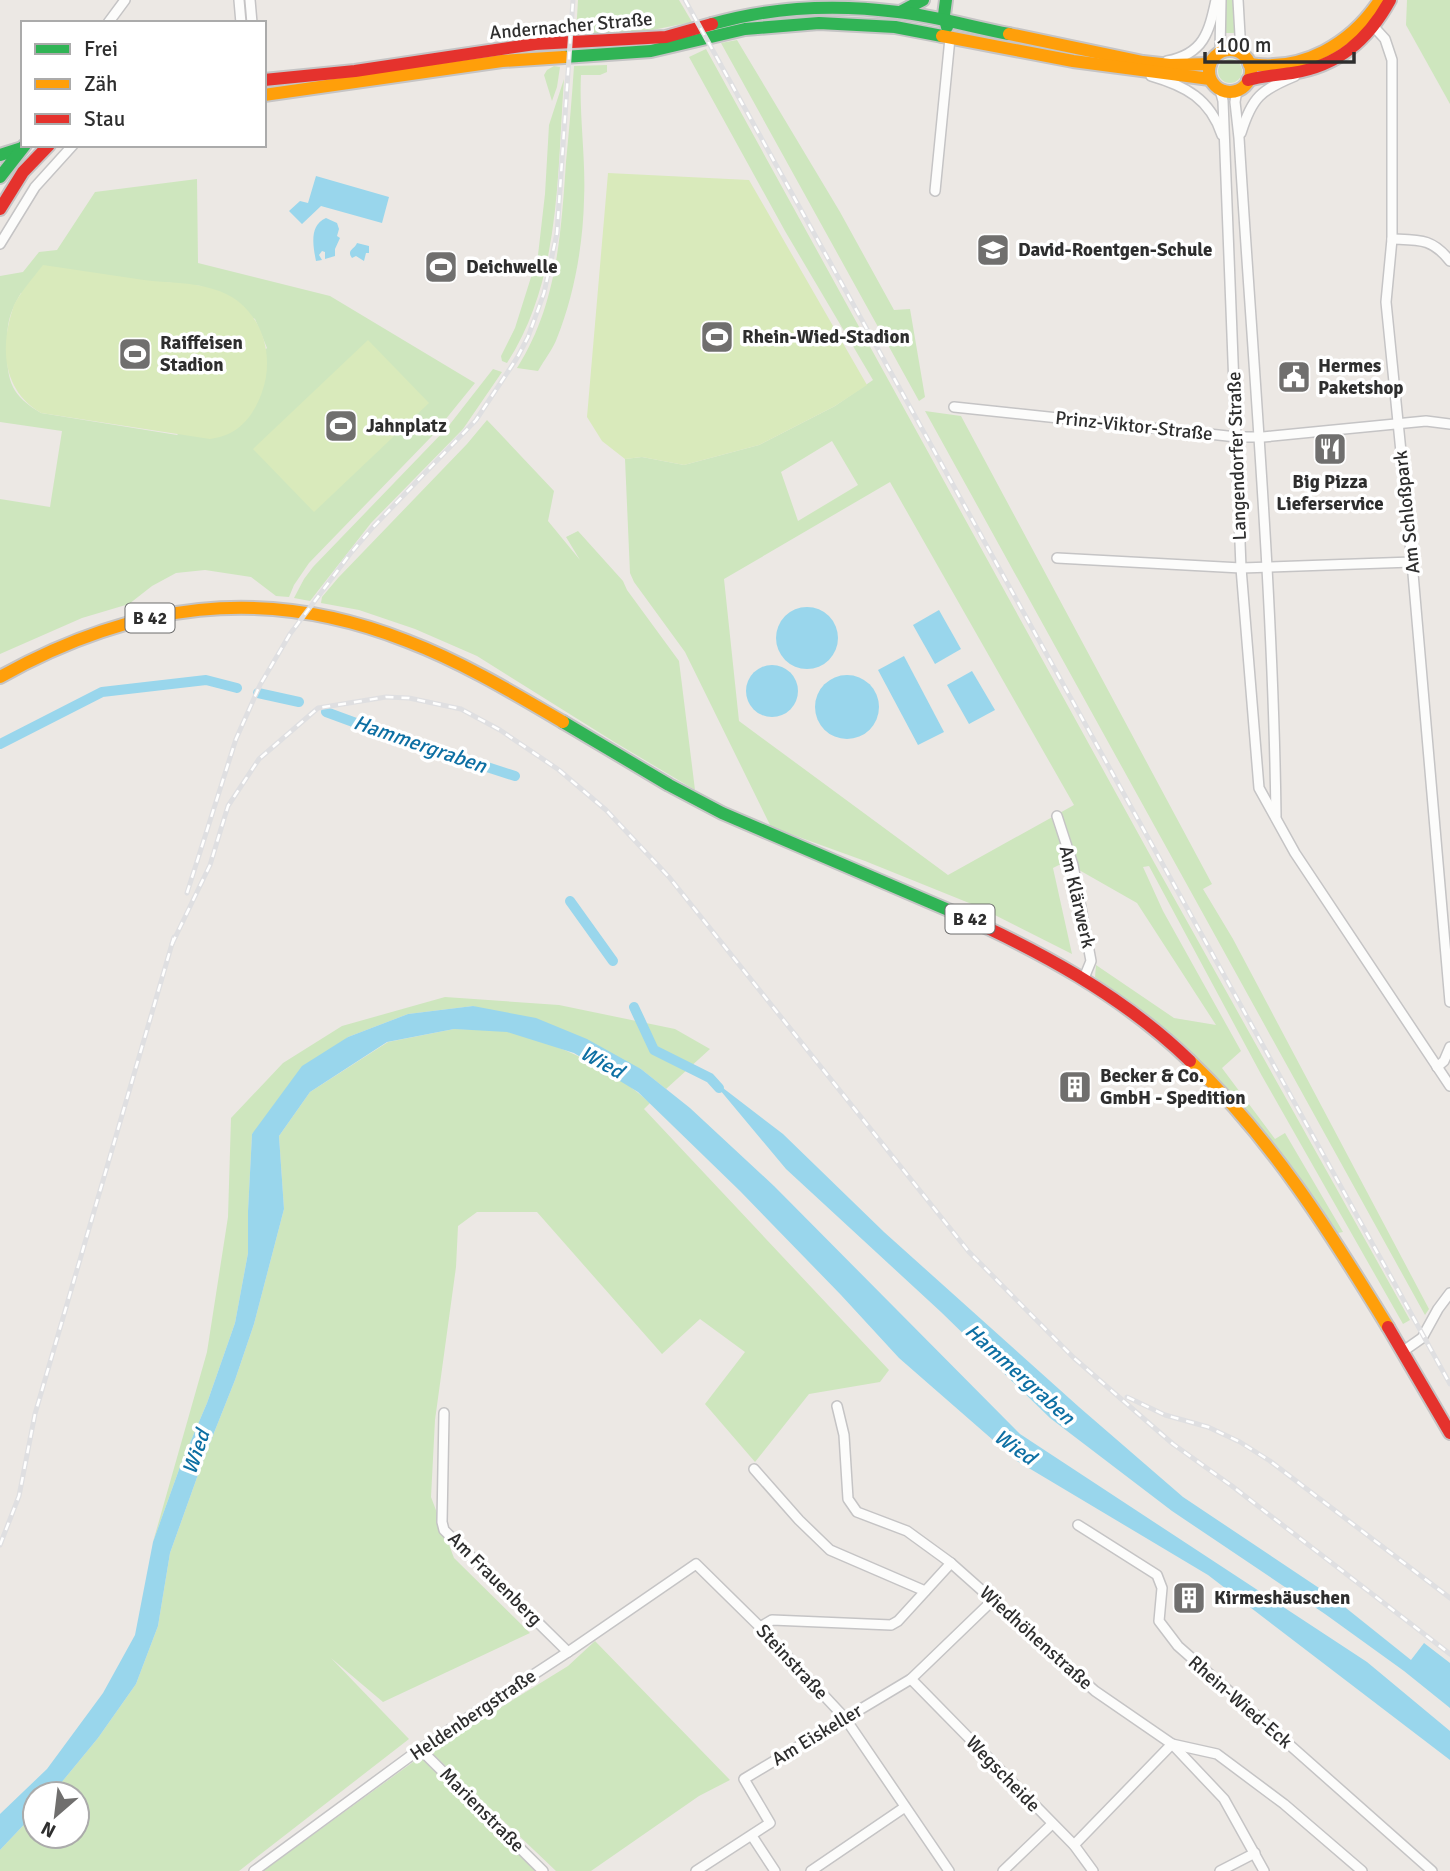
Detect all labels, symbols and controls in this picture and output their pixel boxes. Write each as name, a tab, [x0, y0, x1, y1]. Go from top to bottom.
street label: Andernacher Straße	[488, 7, 654, 45]
legend	[21, 21, 266, 147]
scale bar	[1205, 21, 1354, 65]
text: 100 m	[1216, 32, 1271, 58]
text: Frei	[84, 36, 118, 62]
text: Zäh	[84, 71, 118, 97]
text: Stau	[84, 106, 125, 132]
school or university icon: David-Roentgen-Schule	[974, 231, 1012, 269]
place label: David-Roentgen-Schule	[1018, 238, 1213, 262]
sports icon: Deichwelle	[422, 248, 460, 286]
place label: Deichwelle	[466, 255, 558, 279]
sports icon: Rhein-Wied-Stadion	[698, 318, 736, 356]
place label: Rhein-Wied-Stadion	[742, 325, 910, 349]
place label: Raiffeisen Stadion	[160, 331, 243, 377]
sports icon: Raiffeisen Stadion	[116, 335, 154, 373]
place label: Hermes Paketshop	[1318, 354, 1404, 400]
public building icon: Hermes Paketshop	[1275, 358, 1313, 396]
street label: Langendorfer Straße	[1222, 371, 1252, 541]
street label: Prinz-Viktor-Straße	[1054, 406, 1214, 446]
sports icon: Jahnplatz	[322, 407, 360, 445]
place label: Jahnplatz	[366, 414, 447, 438]
restaurant icon: Big Pizza Lieferservice	[1311, 430, 1349, 468]
street label: Am Schloßpark	[1389, 449, 1425, 575]
place label: Big Pizza Lieferservice	[1276, 470, 1384, 516]
road number: B 42	[125, 604, 174, 632]
water label: Hammergraben	[350, 709, 490, 779]
street label: Am Klärwerk	[1054, 843, 1101, 951]
road number: B 42	[946, 904, 995, 934]
water label: Wied	[576, 1040, 631, 1086]
place label: Becker & Co. GmbH - Spedition	[1100, 1064, 1246, 1110]
building icon: Becker & Co. GmbH - Spedition	[1056, 1068, 1094, 1106]
water label: Hammergraben	[960, 1318, 1081, 1430]
water label: Wied	[989, 1423, 1043, 1472]
water label: Wied	[176, 1424, 217, 1478]
street label: Am Frauenberg	[443, 1527, 547, 1631]
building icon: Kirmeshäuschen	[1170, 1579, 1208, 1617]
street label: Wiedhöhenstraße	[974, 1581, 1098, 1695]
place label: Kirmeshäuschen	[1214, 1586, 1350, 1610]
street label: Steinstraße	[751, 1619, 833, 1705]
street label: Rhein-Wied-Eck	[1183, 1650, 1297, 1754]
street label: Heldenbergstraße	[405, 1664, 541, 1766]
street label: Am Eiskeller	[767, 1699, 867, 1771]
street label: Wegscheide	[961, 1731, 1045, 1817]
street label: Marienstraße	[435, 1763, 529, 1857]
north arrow	[21, 1780, 91, 1850]
text: N	[37, 1815, 60, 1843]

